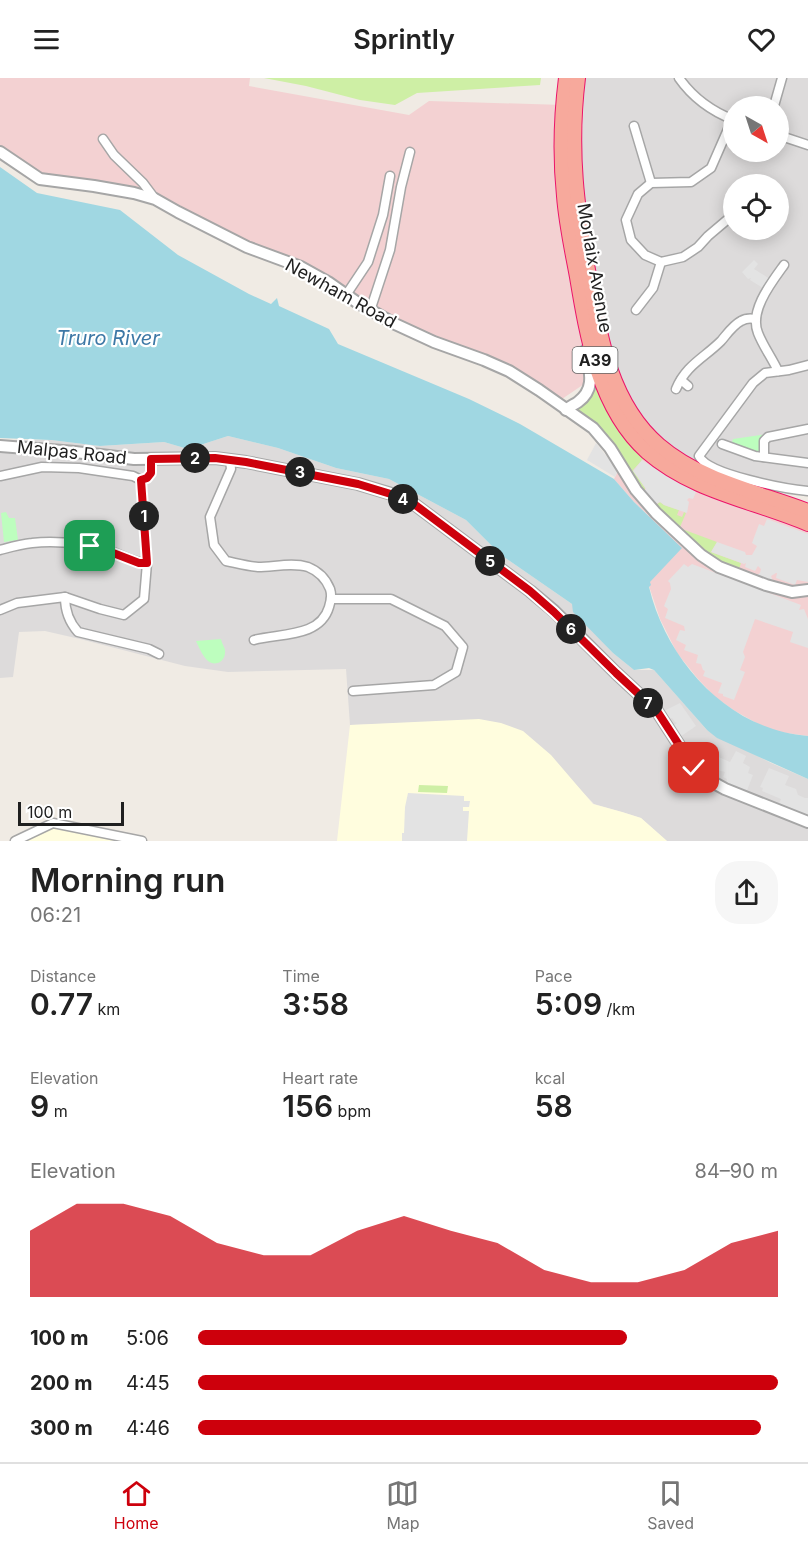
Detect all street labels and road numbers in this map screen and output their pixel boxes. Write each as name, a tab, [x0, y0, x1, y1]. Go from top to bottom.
street label: Morlaix Avenue	[573, 202, 617, 334]
street label: Newham Road	[282, 254, 400, 332]
road number: A39	[572, 347, 618, 373]
street label: Malpas Road	[16, 436, 128, 468]

